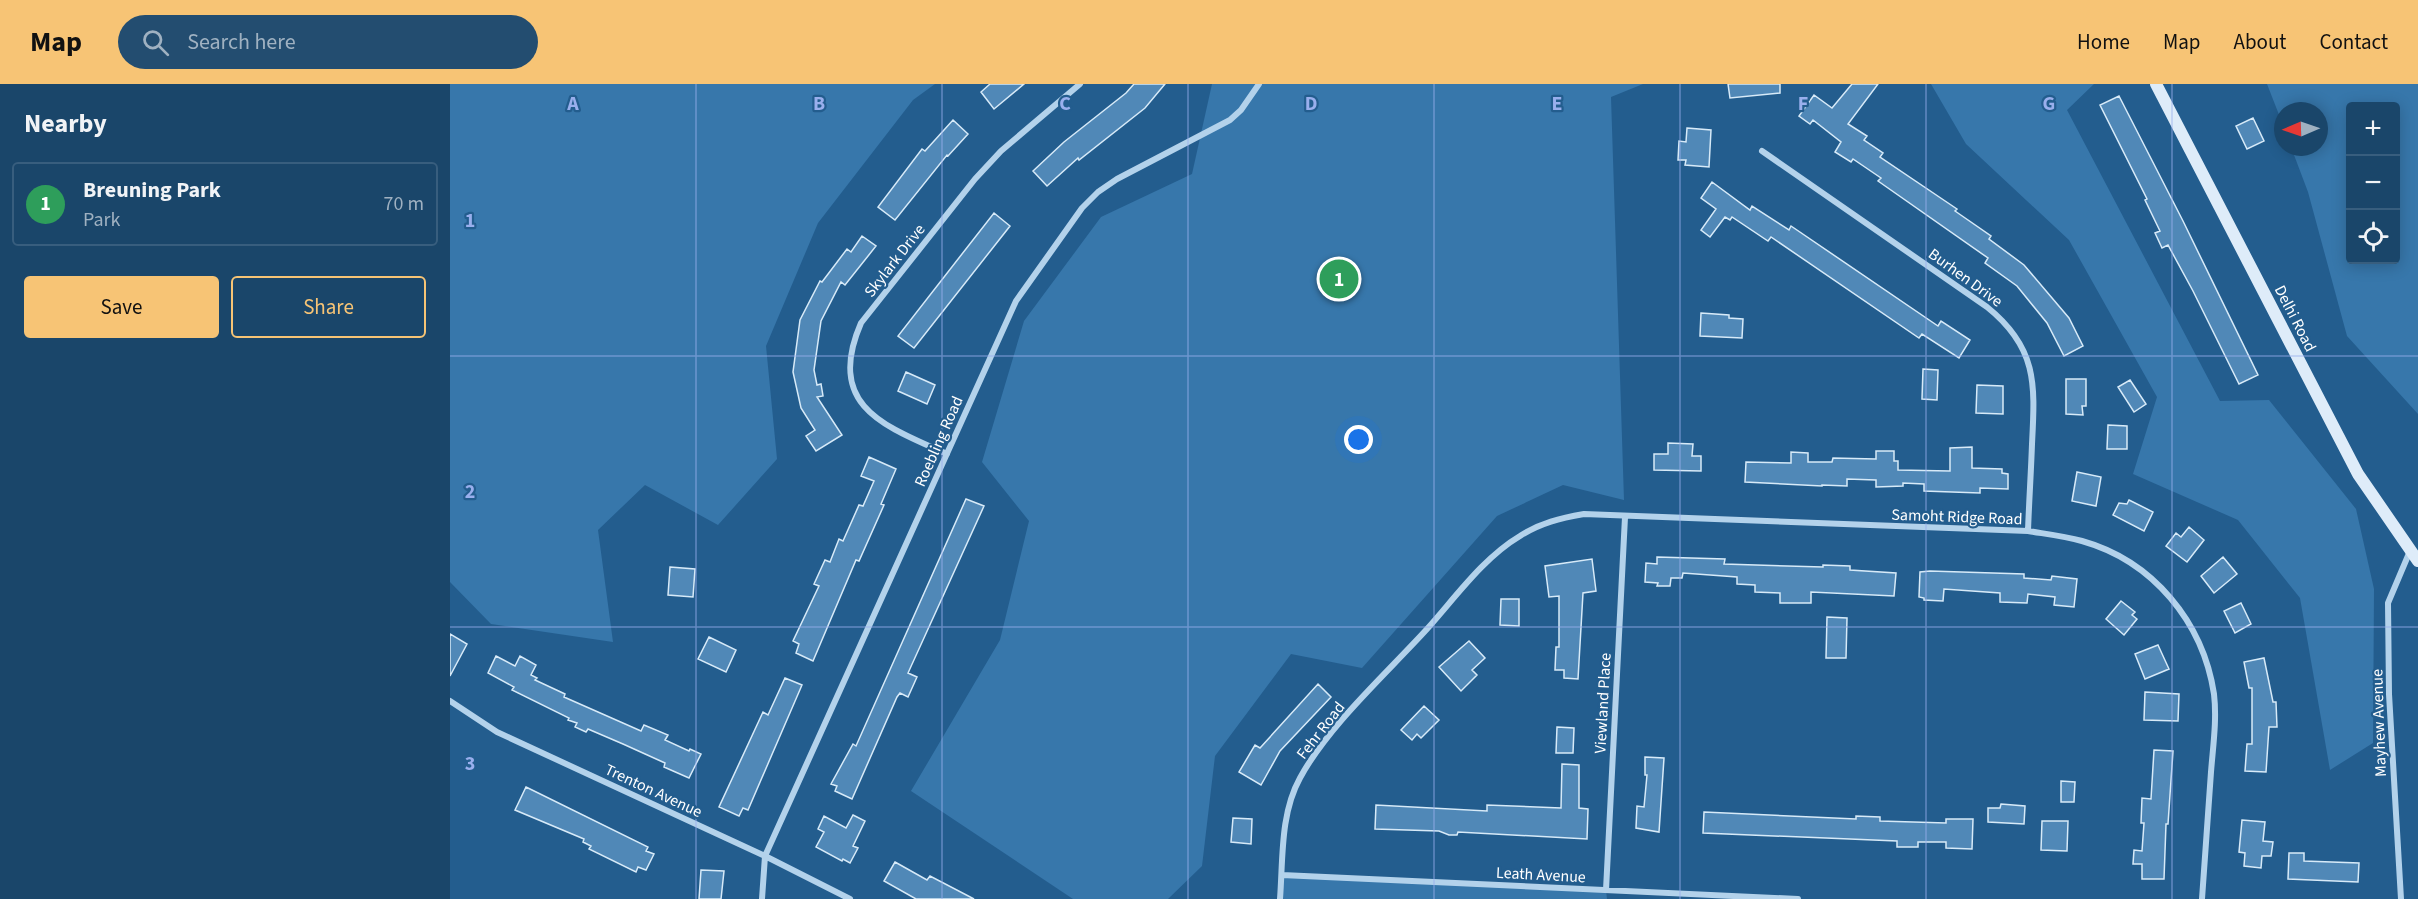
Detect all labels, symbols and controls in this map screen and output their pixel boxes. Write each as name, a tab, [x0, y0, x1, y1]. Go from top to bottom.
search box	[118, 15, 538, 69]
text: Map	[30, 22, 82, 62]
icon: search	[139, 26, 172, 59]
text: Search here	[187, 26, 296, 58]
text: Home	[2077, 27, 2130, 57]
text: Map	[2163, 27, 2201, 57]
text: About	[2234, 27, 2286, 57]
text: Contact	[2319, 27, 2388, 57]
text: A	[566, 90, 579, 118]
text: B	[813, 90, 825, 118]
text: C	[1059, 90, 1071, 118]
text: D	[1305, 90, 1317, 118]
text: E	[1552, 90, 1562, 118]
text: F	[1798, 90, 1808, 118]
text: G	[2043, 90, 2055, 118]
north arrow	[2274, 102, 2328, 156]
map controls	[2346, 102, 2400, 264]
button: +	[2346, 102, 2400, 156]
text: Nearby	[24, 105, 107, 142]
button: −	[2346, 156, 2400, 210]
text: Breuning Park	[83, 174, 221, 206]
text: 1	[40, 190, 51, 218]
text: 70 m	[384, 190, 424, 218]
text: Park	[83, 206, 120, 234]
text: 1	[465, 207, 475, 235]
button: locate	[2346, 210, 2400, 264]
street label: Skylark Drive	[859, 219, 930, 302]
street label: Burhen Drive	[1924, 243, 2007, 312]
pin: 1	[1320, 256, 1358, 302]
button: Save	[24, 276, 219, 338]
button: Share	[231, 276, 426, 338]
street label: Delhi Road	[2269, 281, 2321, 356]
street label: Roebling Road	[909, 393, 969, 490]
your location	[1344, 425, 1373, 454]
text: 2	[465, 478, 475, 506]
street label: Samoht Ridge Road	[1891, 504, 2023, 530]
street label: Viewland Place	[1589, 652, 1617, 754]
street label: Mayhew Avenue	[2366, 669, 2392, 777]
street label: Fehr Road	[1291, 697, 1350, 764]
text: 3	[465, 750, 475, 778]
street label: Trenton Avenue	[601, 759, 706, 823]
street label: Leath Avenue	[1496, 862, 1586, 888]

